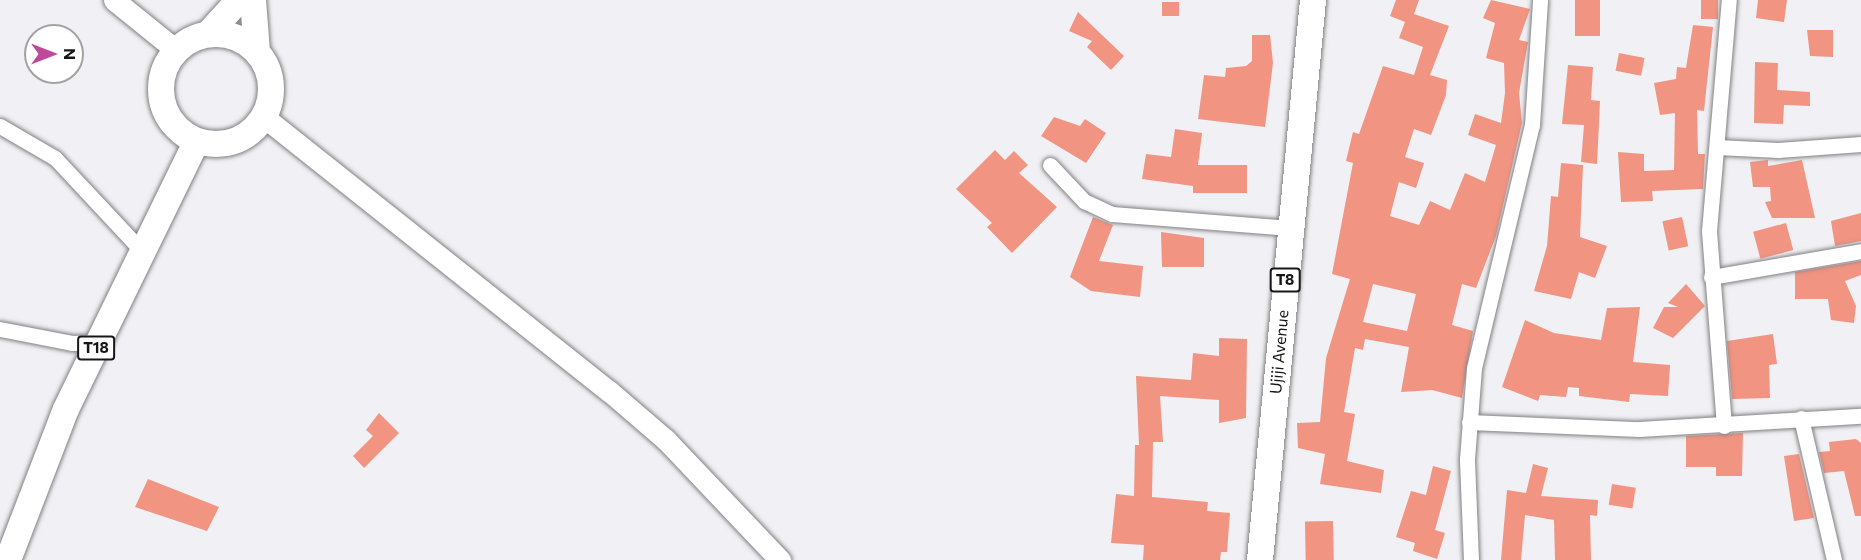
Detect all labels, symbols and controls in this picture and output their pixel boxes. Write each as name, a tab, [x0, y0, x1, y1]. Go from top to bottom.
north arrow	[24, 24, 84, 84]
text: N	[61, 48, 80, 60]
road number: T8	[1268, 268, 1302, 292]
street label: Ujiji Avenue	[1266, 309, 1292, 395]
road number: T18	[76, 336, 116, 360]

